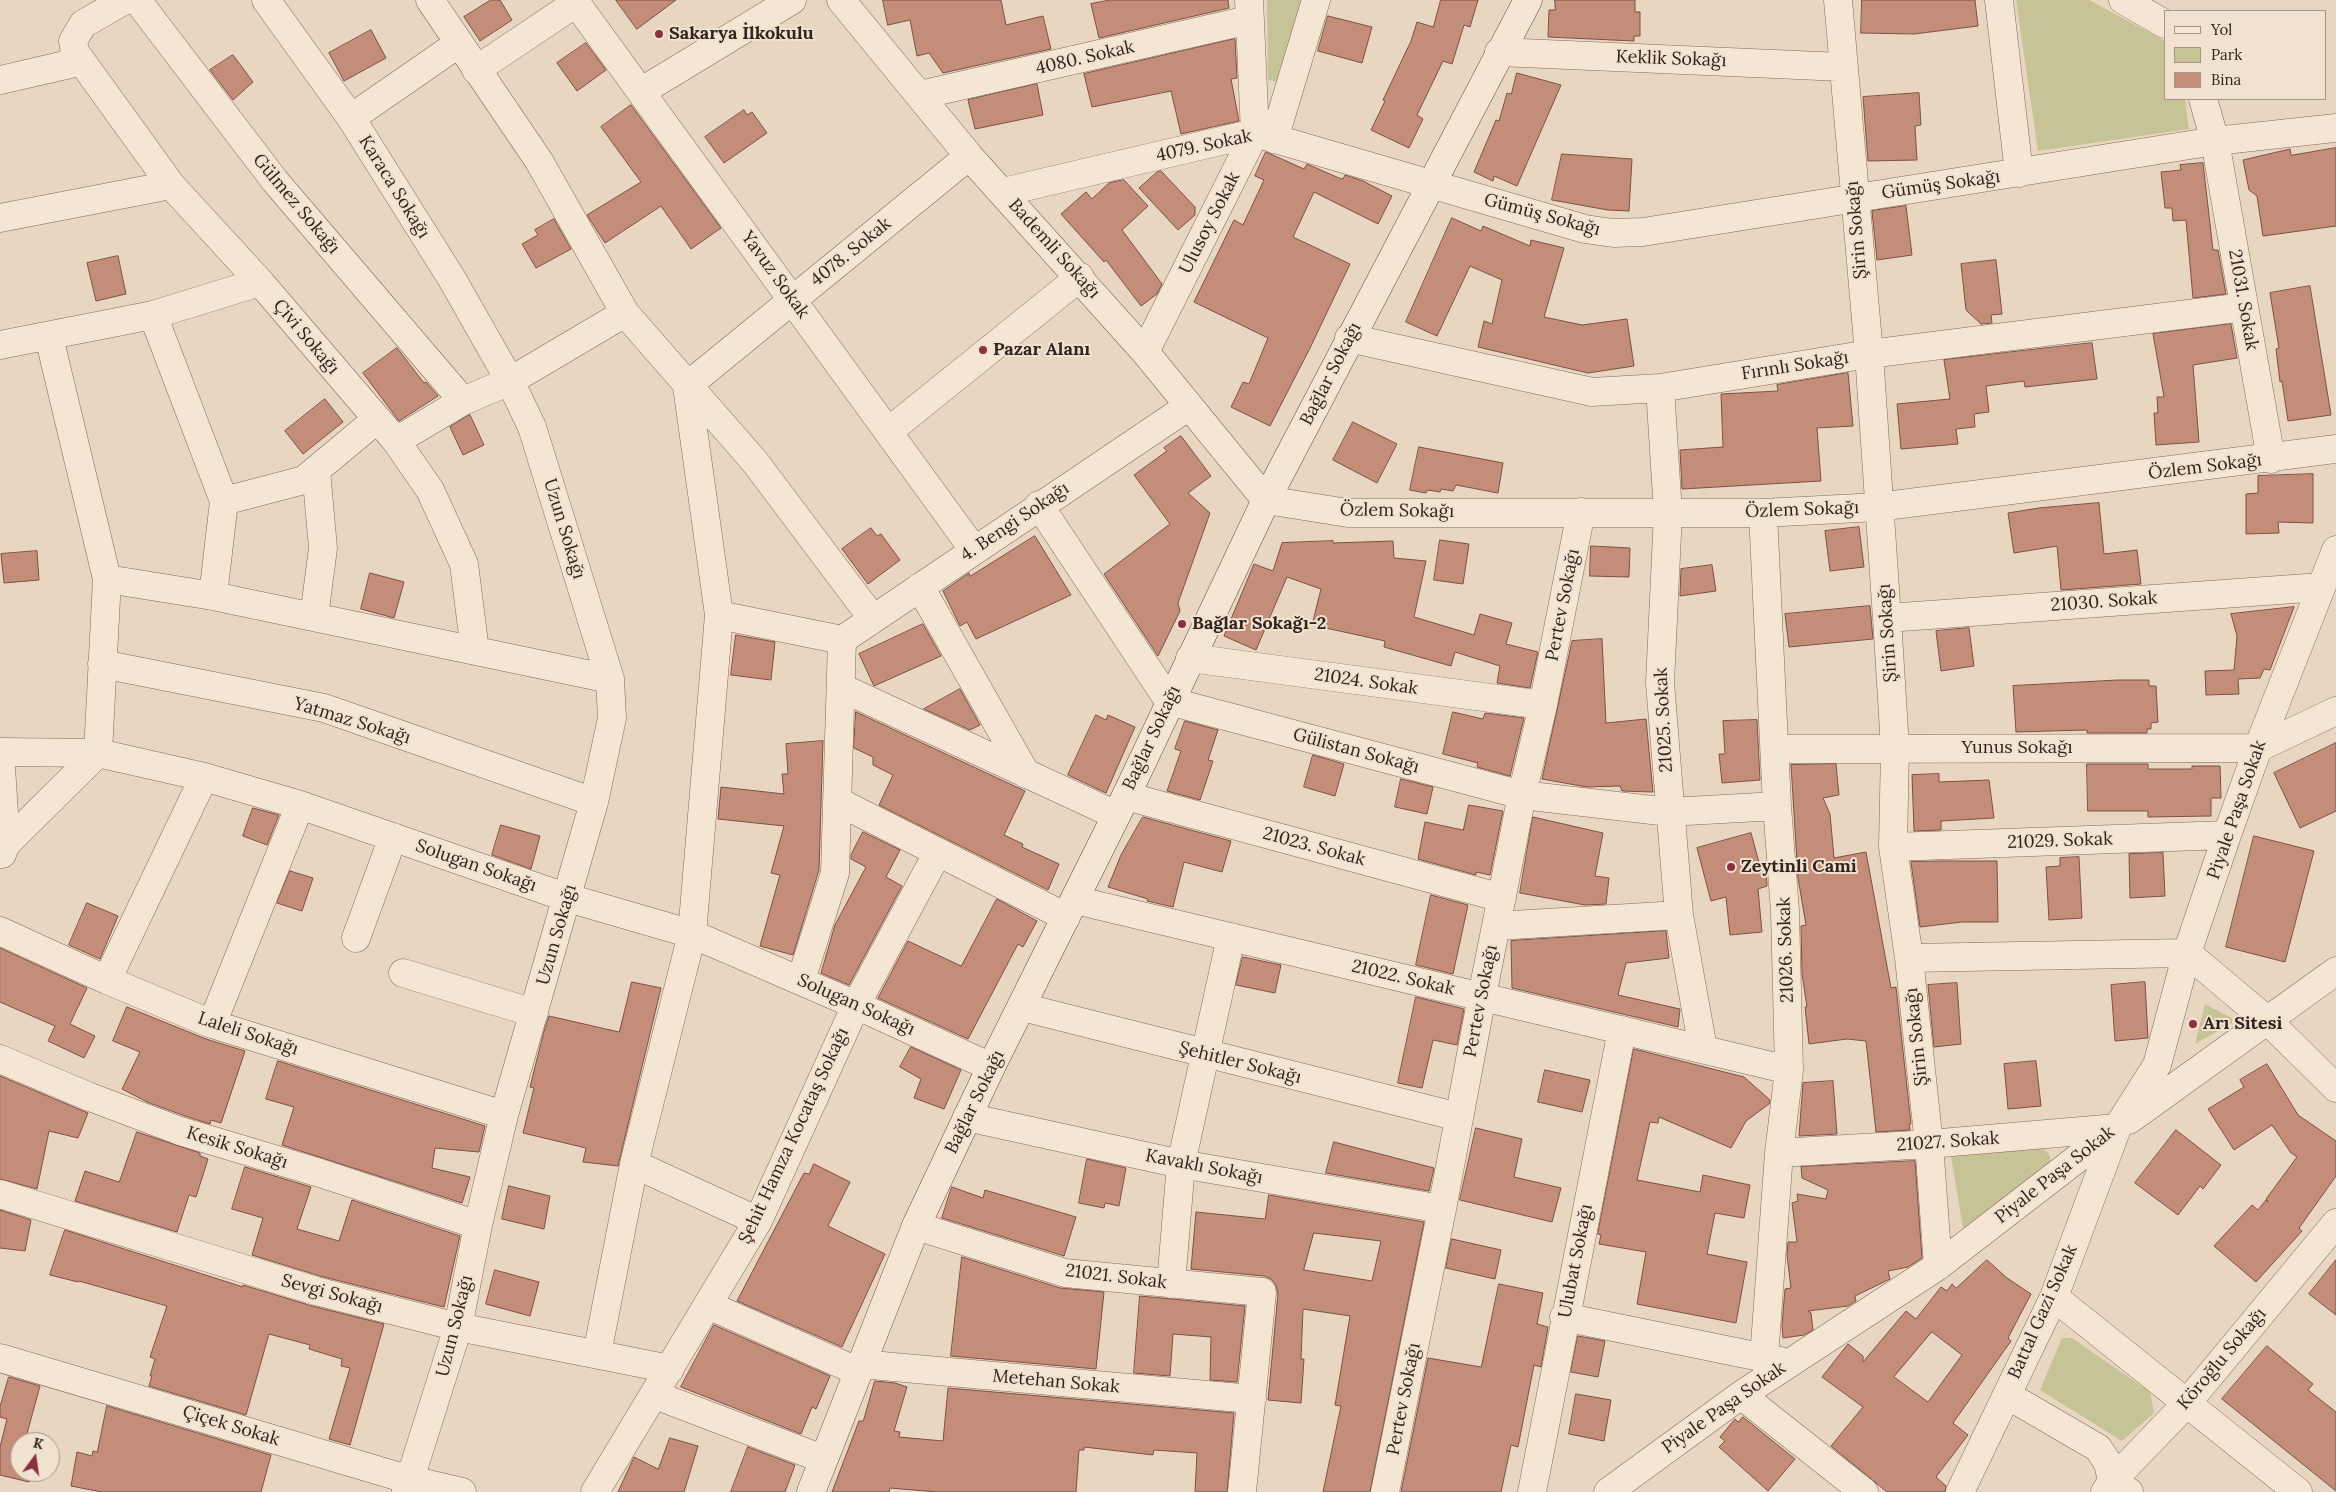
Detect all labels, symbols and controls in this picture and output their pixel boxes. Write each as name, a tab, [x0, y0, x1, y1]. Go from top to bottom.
legend	[2164, 10, 2326, 100]
text: Yol	[2211, 20, 2232, 39]
place label: Sakarya İlkokulu	[669, 23, 814, 45]
marker: Sakarya İlkokulu	[653, 28, 665, 40]
street label: 4080. Sokak	[1034, 36, 1136, 80]
text: Park	[2211, 45, 2242, 64]
street label: Keklik Sokağı	[1615, 46, 1727, 72]
text: Bina	[2211, 70, 2241, 89]
street label: 4079. Sokak	[1154, 125, 1254, 167]
street label: Karaca Sokağı	[354, 132, 434, 242]
street label: Gülmez Sokağı	[248, 149, 344, 259]
street label: Gümüş Sokağı	[1880, 166, 2002, 204]
street label: Ulusoy Sokak	[1175, 168, 1245, 278]
street label: Şirin Sokağı	[1842, 180, 1872, 280]
street label: Gümüş Sokağı	[1481, 189, 1603, 241]
street label: Bademli Sokağı	[1004, 195, 1104, 303]
street label: 4078. Sokak	[806, 213, 896, 291]
street label: Yavuz Sokak	[736, 227, 814, 323]
street label: 21031. Sokak	[2223, 248, 2263, 352]
street label: Çivi Sokağı	[268, 295, 344, 379]
street label: Bağlar Sokağı	[1296, 319, 1366, 429]
place label: Pazar Alanı	[993, 339, 1090, 361]
marker: Pazar Alanı	[977, 344, 989, 356]
street label: Fırınlı Sokağı	[1740, 347, 1850, 385]
street label: Özlem Sokağı	[2147, 449, 2263, 485]
street label: Uzun Sokağı	[538, 476, 590, 582]
street label: 4. Bengi Sokağı	[957, 478, 1073, 566]
street label: Özlem Sokağı	[1745, 497, 1859, 523]
street label: Özlem Sokağı	[1340, 499, 1454, 523]
street label: Pertev Sokağı	[1542, 547, 1584, 663]
street label: Şirin Sokağı	[1874, 583, 1902, 683]
street label: 21030. Sokak	[2050, 588, 2158, 616]
place label: Bağlar Sokağı-2	[1192, 613, 1326, 635]
marker: Bağlar Sokağı-2	[1176, 618, 1188, 630]
street label: 21024. Sokak	[1313, 664, 1419, 700]
street label: 21025. Sokak	[1650, 667, 1678, 773]
street label: Bağlar Sokağı	[1118, 682, 1186, 794]
street label: Yatmaz Sokağı	[291, 693, 413, 749]
street label: Gülistan Sokağı	[1291, 724, 1421, 778]
street label: Yunus Sokağı	[1961, 737, 2073, 759]
street label: Piyale Paşa Sokak	[2203, 738, 2271, 882]
street label: 21023. Sokak	[1260, 823, 1368, 871]
street label: 21029. Sokak	[2007, 828, 2113, 854]
street label: Solugan Sokağı	[413, 835, 539, 897]
place label: Zeytinli Cami	[1741, 856, 1857, 878]
marker: Zeytinli Cami	[1725, 861, 1737, 873]
street label: Uzun Sokağı	[532, 882, 582, 988]
street label: 21026. Sokak	[1773, 897, 1799, 1003]
street label: Pertev Sokağı	[1460, 943, 1502, 1059]
street label: 21022. Sokak	[1349, 956, 1457, 1000]
street label: Solugan Sokağı	[794, 969, 918, 1041]
street label: Şirin Sokağı	[1901, 987, 1933, 1087]
street label: Laleli Sokağı	[195, 1008, 301, 1060]
place label: Arı Sitesi	[2203, 1013, 2282, 1035]
marker: Arı Sitesi	[2187, 1018, 2199, 1030]
street label: Şehit Hamza Kocataş Sokağı	[734, 1024, 854, 1248]
street label: Şehitler Sokağı	[1177, 1037, 1303, 1089]
street label: Bağlar Sokağı	[941, 1047, 1009, 1157]
street label: Kesik Sokağı	[184, 1122, 290, 1174]
street label: Piyale Paşa Sokak	[1991, 1122, 2119, 1228]
street label: 21027. Sokak	[1896, 1128, 2000, 1156]
street label: Kavaklı Sokağı	[1144, 1145, 1264, 1189]
street label: Ulubat Sokağı	[1554, 1202, 1598, 1320]
street label: Battal Gazi Sokak	[2004, 1242, 2082, 1382]
street label: 21021. Sokak	[1064, 1260, 1168, 1294]
street label: Sevgi Sokağı	[279, 1270, 385, 1318]
street label: Uzun Sokağı	[432, 1273, 478, 1379]
street label: Köroğlu Sokağı	[2173, 1304, 2271, 1414]
street label: Pertev Sokağı	[1383, 1341, 1425, 1457]
street label: Piyale Paşa Sokak	[1658, 1357, 1790, 1459]
street label: Metehan Sokak	[991, 1366, 1121, 1398]
street label: Çiçek Sokak	[180, 1401, 282, 1451]
north arrow	[10, 1432, 60, 1482]
text: K	[31, 1433, 45, 1453]

